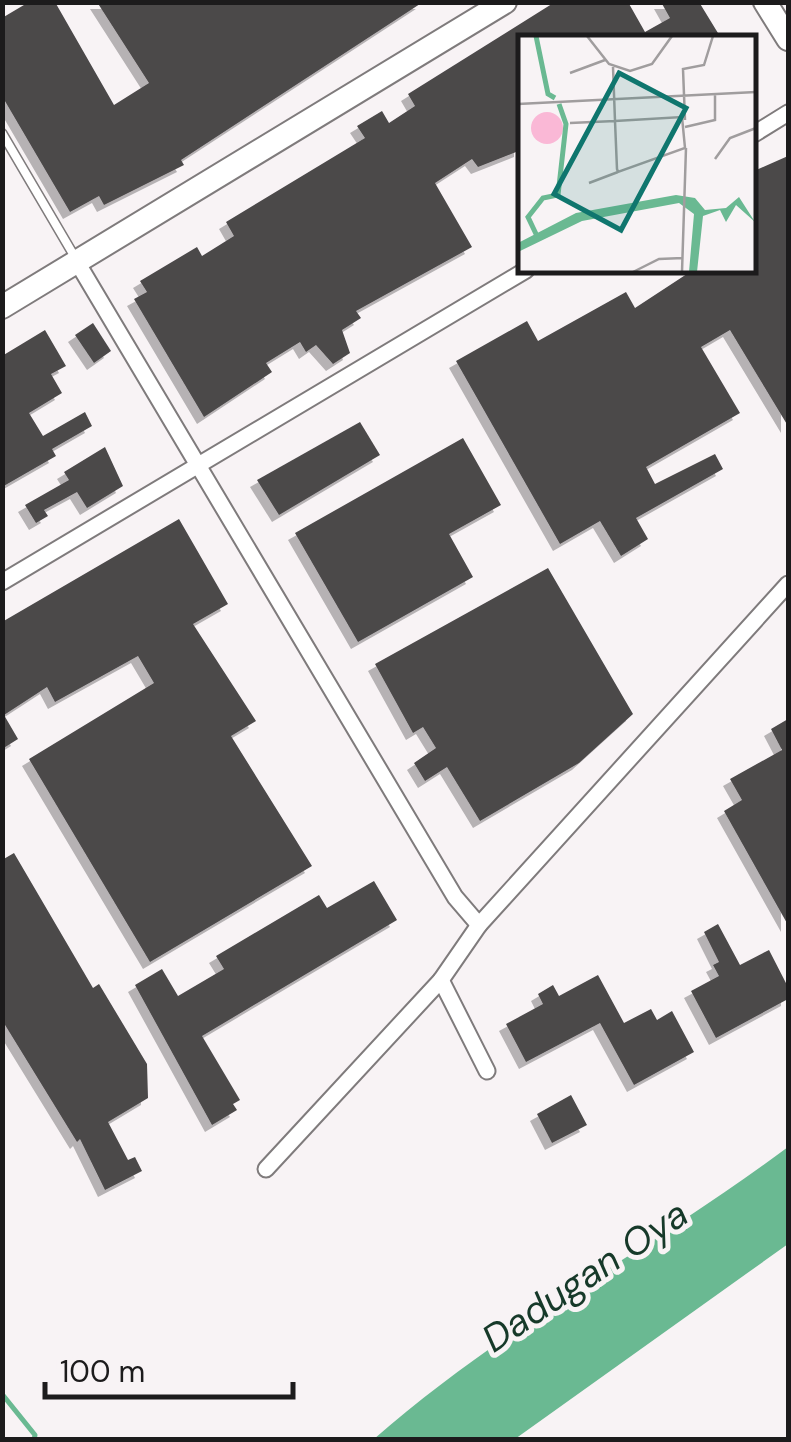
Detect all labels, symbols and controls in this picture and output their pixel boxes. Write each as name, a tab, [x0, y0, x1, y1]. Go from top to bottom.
inset map	[518, 35, 756, 272]
water label: Dadugan Oya	[472, 1189, 698, 1363]
scale bar	[45, 1337, 292, 1399]
text: 100 m	[60, 1352, 145, 1391]

